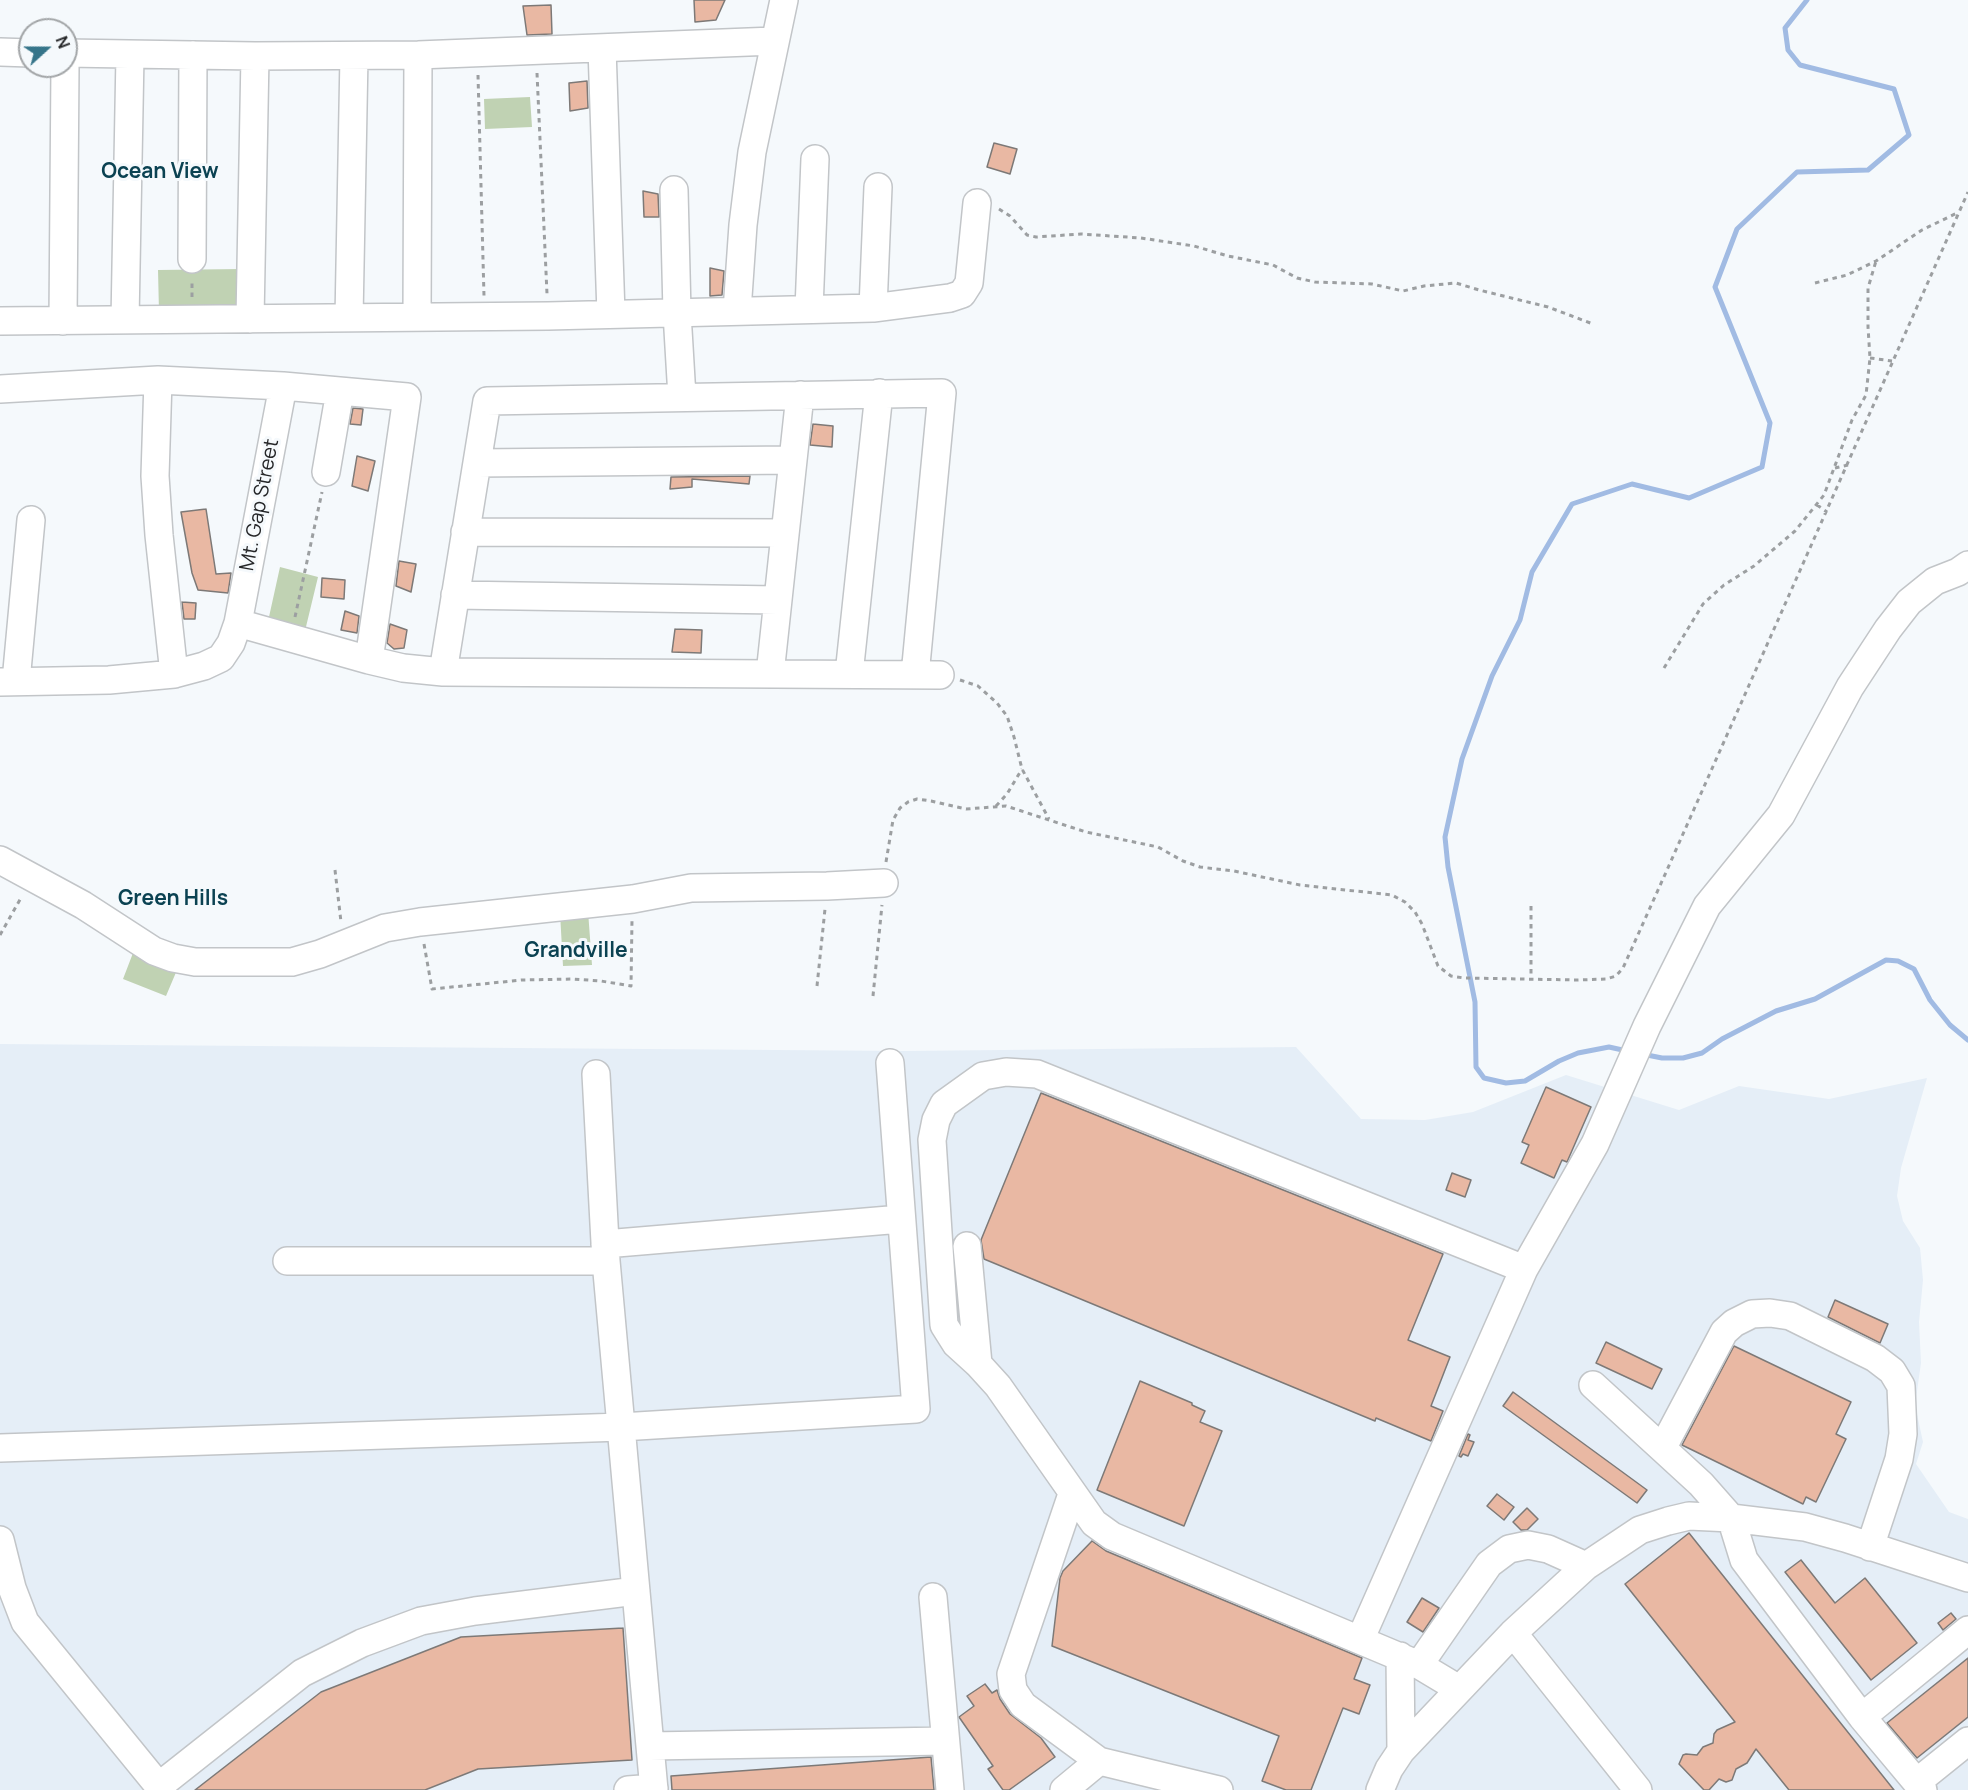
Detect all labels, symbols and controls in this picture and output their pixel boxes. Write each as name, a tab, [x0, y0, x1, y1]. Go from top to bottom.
north arrow	[18, 18, 78, 78]
text: N	[51, 33, 75, 52]
district label: Ocean View	[101, 159, 219, 185]
street label: Mt. Gap Street	[235, 437, 285, 573]
district label: Green Hills	[118, 886, 228, 912]
district label: Grandville	[524, 938, 628, 964]

